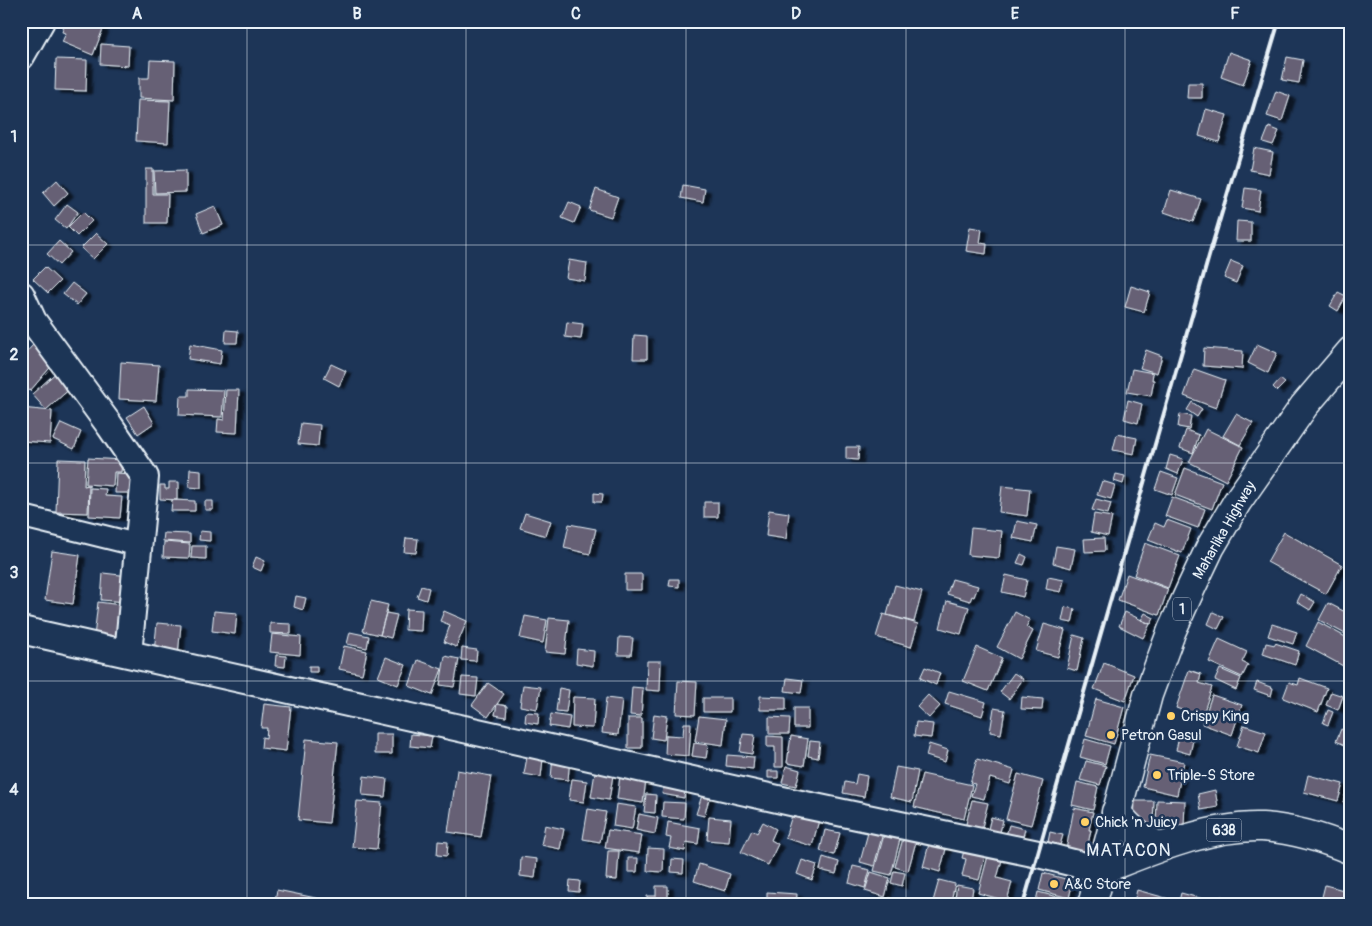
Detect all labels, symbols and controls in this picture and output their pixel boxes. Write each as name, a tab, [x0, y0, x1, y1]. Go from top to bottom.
text: A	[132, 4, 143, 24]
text: B	[352, 4, 362, 24]
text: C	[571, 4, 581, 24]
text: D	[791, 4, 801, 24]
text: E	[1011, 4, 1020, 24]
text: F	[1230, 4, 1240, 24]
text: 1	[11, 127, 17, 147]
text: 2	[10, 345, 19, 365]
street label: Maharlika Highway	[1189, 477, 1261, 583]
text: 3	[10, 563, 19, 583]
road number: 1	[1173, 598, 1191, 620]
place label: Crispy King	[1181, 707, 1249, 726]
marker: Crispy King	[1165, 710, 1177, 722]
place label: Petron Gasul	[1121, 726, 1202, 745]
marker: Petron Gasul	[1105, 729, 1117, 741]
place label: Triple-S Store	[1167, 766, 1255, 785]
marker: Triple-S Store	[1151, 769, 1163, 781]
text: 4	[9, 780, 19, 800]
place label: Chick 'n Juicy	[1095, 813, 1178, 832]
marker: Chick 'n Juicy	[1079, 816, 1091, 828]
road number: 638	[1206, 818, 1242, 842]
district label: MATACON	[1086, 839, 1172, 862]
place label: A&C Store	[1064, 875, 1132, 894]
marker: A&C Store	[1048, 878, 1060, 890]

